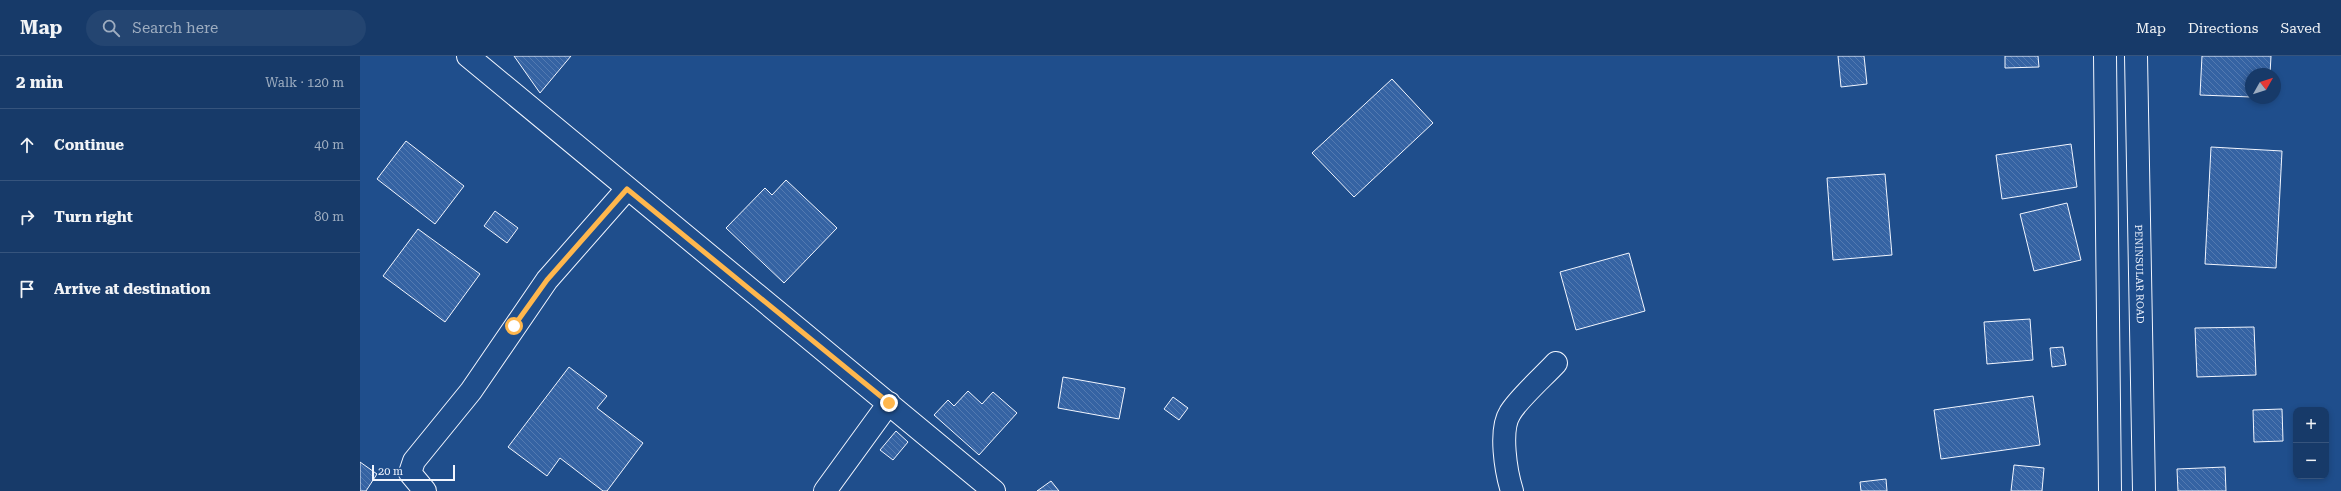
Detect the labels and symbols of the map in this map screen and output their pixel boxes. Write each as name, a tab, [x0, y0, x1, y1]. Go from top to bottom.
north arrow	[2245, 68, 2281, 104]
street label: PENINSULAR ROAD	[2134, 224, 2146, 324]
route start	[505, 317, 523, 335]
route end	[880, 394, 898, 412]
scale bar	[372, 463, 455, 482]

